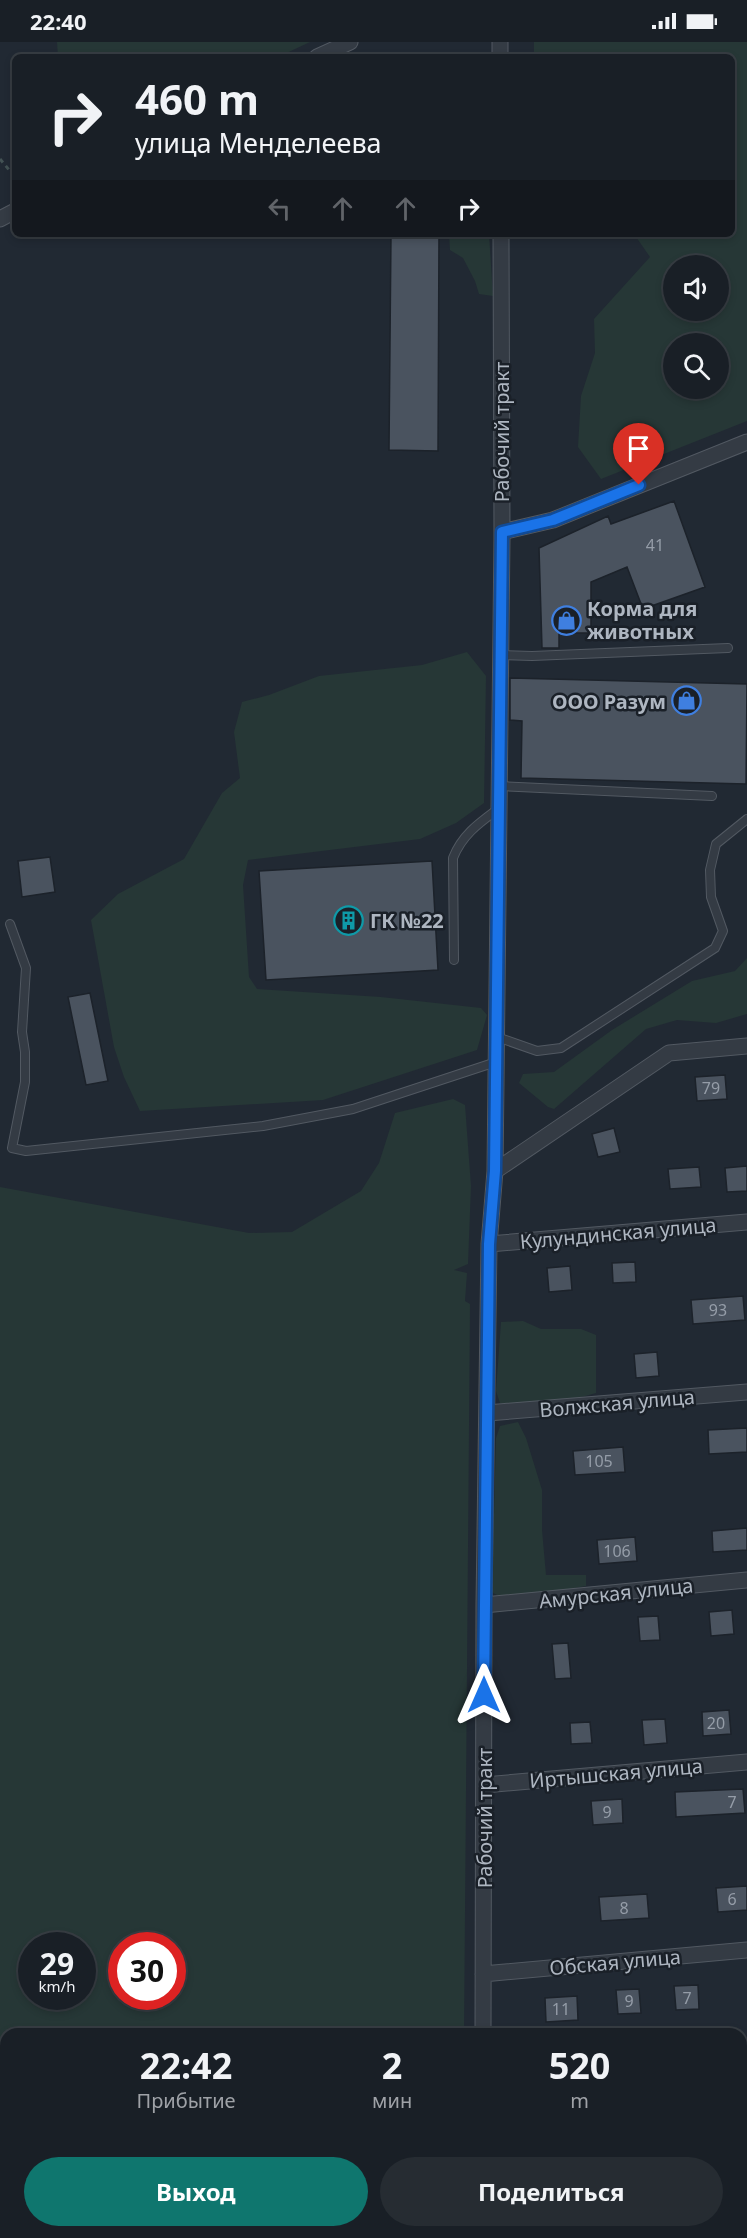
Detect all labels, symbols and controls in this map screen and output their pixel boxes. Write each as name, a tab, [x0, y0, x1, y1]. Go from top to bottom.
text: 22:40	[30, 6, 87, 36]
text: 460 m	[135, 70, 259, 127]
icon: right	[36, 78, 114, 156]
text: улица Менделеева	[135, 124, 382, 161]
icon: left	[263, 192, 296, 225]
icon: ahead	[326, 192, 359, 225]
icon: ahead	[389, 192, 422, 225]
icon: right	[452, 192, 485, 225]
map controls	[663, 255, 729, 399]
button: sound	[663, 255, 729, 321]
button: search	[663, 333, 729, 399]
street label: Рабочий тракт	[488, 362, 515, 502]
pin	[613, 423, 664, 485]
icon: arrive	[622, 432, 655, 465]
house number: 41	[646, 534, 664, 556]
place label: Корма для животных	[587, 595, 697, 645]
shop icon: Корма для животных	[550, 604, 582, 636]
shop icon: ООО Разум	[671, 685, 703, 717]
place label: ООО Разум	[552, 688, 666, 715]
building icon: ГК №22	[333, 904, 365, 936]
place label: ГК №22	[370, 907, 444, 934]
house number: 79	[702, 1077, 720, 1099]
street label: Кулундинская улица	[519, 1211, 717, 1255]
house number: 93	[709, 1299, 727, 1321]
street label: Волжская улица	[538, 1383, 696, 1423]
house number: 105	[585, 1450, 613, 1472]
house number: 106	[603, 1540, 631, 1562]
street label: Амурская улица	[537, 1571, 695, 1615]
position arrow	[452, 1663, 516, 1727]
house number: 20	[707, 1712, 725, 1734]
street label: Рабочий тракт	[471, 1748, 498, 1888]
street label: Иртышская улица	[528, 1752, 704, 1794]
house number: 7	[727, 1791, 737, 1813]
house number: 9	[602, 1801, 612, 1823]
house number: 6	[727, 1888, 737, 1910]
house number: 8	[619, 1897, 629, 1919]
speed limit sign: 30	[108, 1932, 186, 2010]
text: 29	[40, 1943, 74, 1984]
street label: Обская улица	[548, 1943, 682, 1981]
text: km/h	[39, 1976, 75, 1996]
house number: 7	[682, 1987, 692, 2009]
house number: 9	[624, 1990, 634, 2012]
house number: 11	[552, 1998, 570, 2020]
text: 22:42	[140, 2041, 232, 2090]
text: 2	[382, 2041, 402, 2090]
text: 520	[549, 2041, 610, 2090]
text: Прибытие	[137, 2087, 236, 2114]
text: мин	[372, 2087, 412, 2114]
text: m	[570, 2087, 589, 2114]
button: Выход	[24, 2157, 368, 2226]
button: Поделиться	[380, 2157, 723, 2226]

